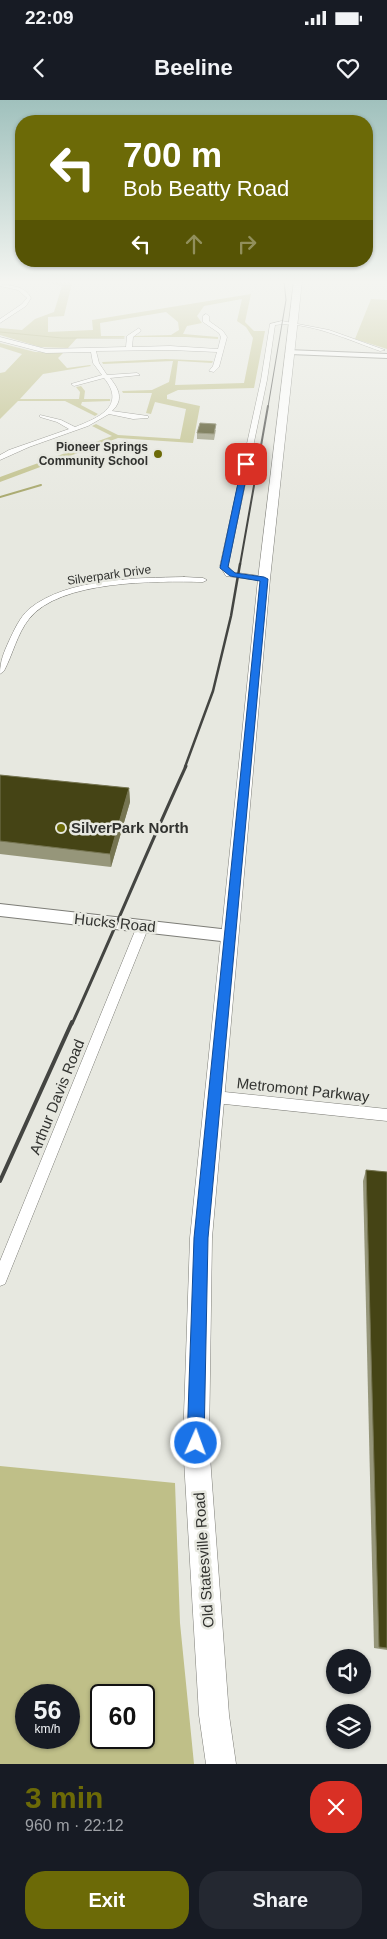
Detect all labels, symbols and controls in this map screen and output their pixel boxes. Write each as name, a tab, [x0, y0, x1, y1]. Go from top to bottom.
text: 22:09	[25, 7, 74, 28]
icon: back	[25, 54, 53, 82]
icon: heart	[334, 54, 362, 82]
text: Beeline	[154, 55, 233, 80]
icon: left	[40, 135, 105, 200]
text: 700 m	[123, 135, 222, 174]
text: Bob Beatty Road	[123, 176, 289, 201]
icon: left	[127, 230, 155, 258]
icon: ahead	[180, 230, 208, 258]
icon: right	[233, 230, 261, 258]
place label: Pioneer Springs Community School	[39, 440, 148, 468]
pin	[225, 443, 267, 485]
marker: Pioneer Springs Community School	[152, 448, 164, 460]
icon: arrive	[232, 450, 260, 478]
street label: Silverpark Drive	[66, 562, 152, 588]
place label: SilverPark North	[71, 819, 189, 836]
marker: SilverPark North	[55, 822, 67, 834]
street label: Hucks Road	[74, 910, 157, 935]
street label: Arthur Davis Road	[26, 1037, 87, 1157]
street label: Metromont Parkway	[236, 1074, 371, 1105]
position arrow	[169, 1416, 221, 1468]
street label: Old Statesville Road	[190, 1492, 217, 1628]
map controls	[326, 1649, 371, 1749]
button: sound	[326, 1649, 371, 1694]
speed limit sign: 60	[90, 1684, 155, 1749]
text: 56	[34, 1696, 61, 1724]
button: layers	[326, 1704, 371, 1749]
text: km/h	[34, 1722, 61, 1736]
text: 3 min	[25, 1781, 103, 1814]
button: close	[310, 1781, 362, 1833]
text: 960 m · 22:12	[25, 1817, 124, 1834]
button: Exit	[25, 1871, 189, 1929]
button: Share	[199, 1871, 362, 1929]

